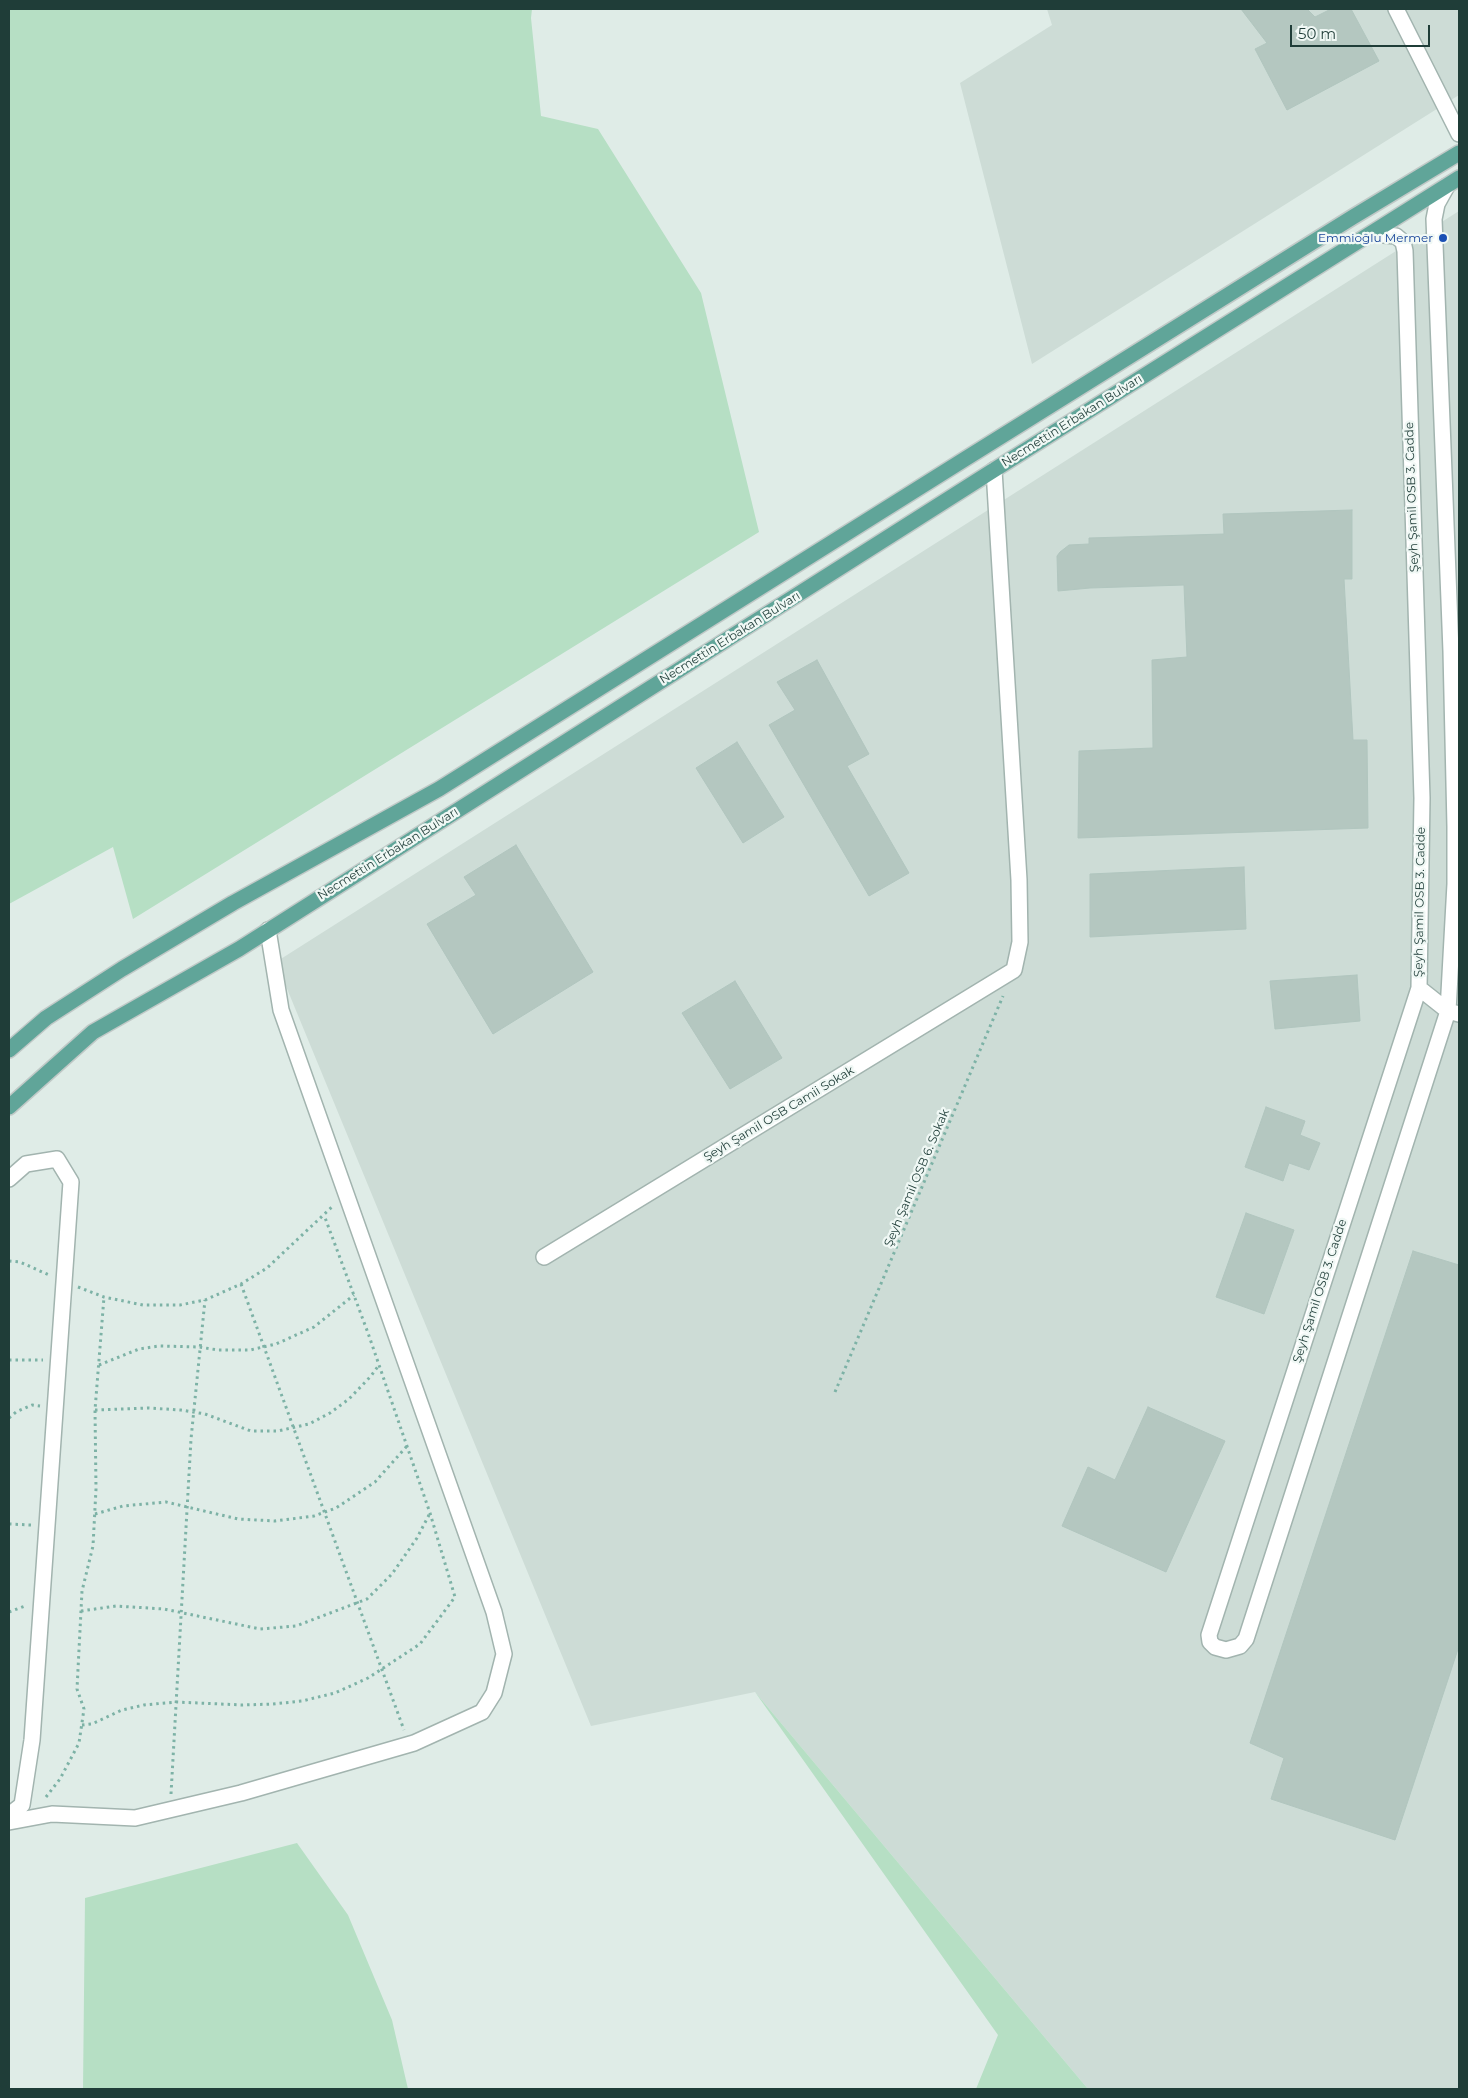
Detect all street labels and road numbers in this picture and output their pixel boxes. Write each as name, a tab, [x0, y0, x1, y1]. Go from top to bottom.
street label: Necmettin Erbakan Bulvarı	[999, 372, 1145, 470]
street label: Şeyh Şamil OSB 3. Cadde	[1402, 422, 1422, 572]
street label: Necmettin Erbakan Bulvarı	[657, 589, 803, 687]
street label: Necmettin Erbakan Bulvarı	[315, 805, 461, 903]
street label: Şeyh Şamil OSB 3. Cadde	[1411, 827, 1429, 977]
street label: Şeyh Şamil OSB Camii Sokak	[701, 1063, 857, 1165]
street label: Şeyh Şamil OSB 6. Sokak	[881, 1107, 953, 1249]
street label: Şeyh Şamil OSB 3. Cadde	[1290, 1217, 1350, 1365]

